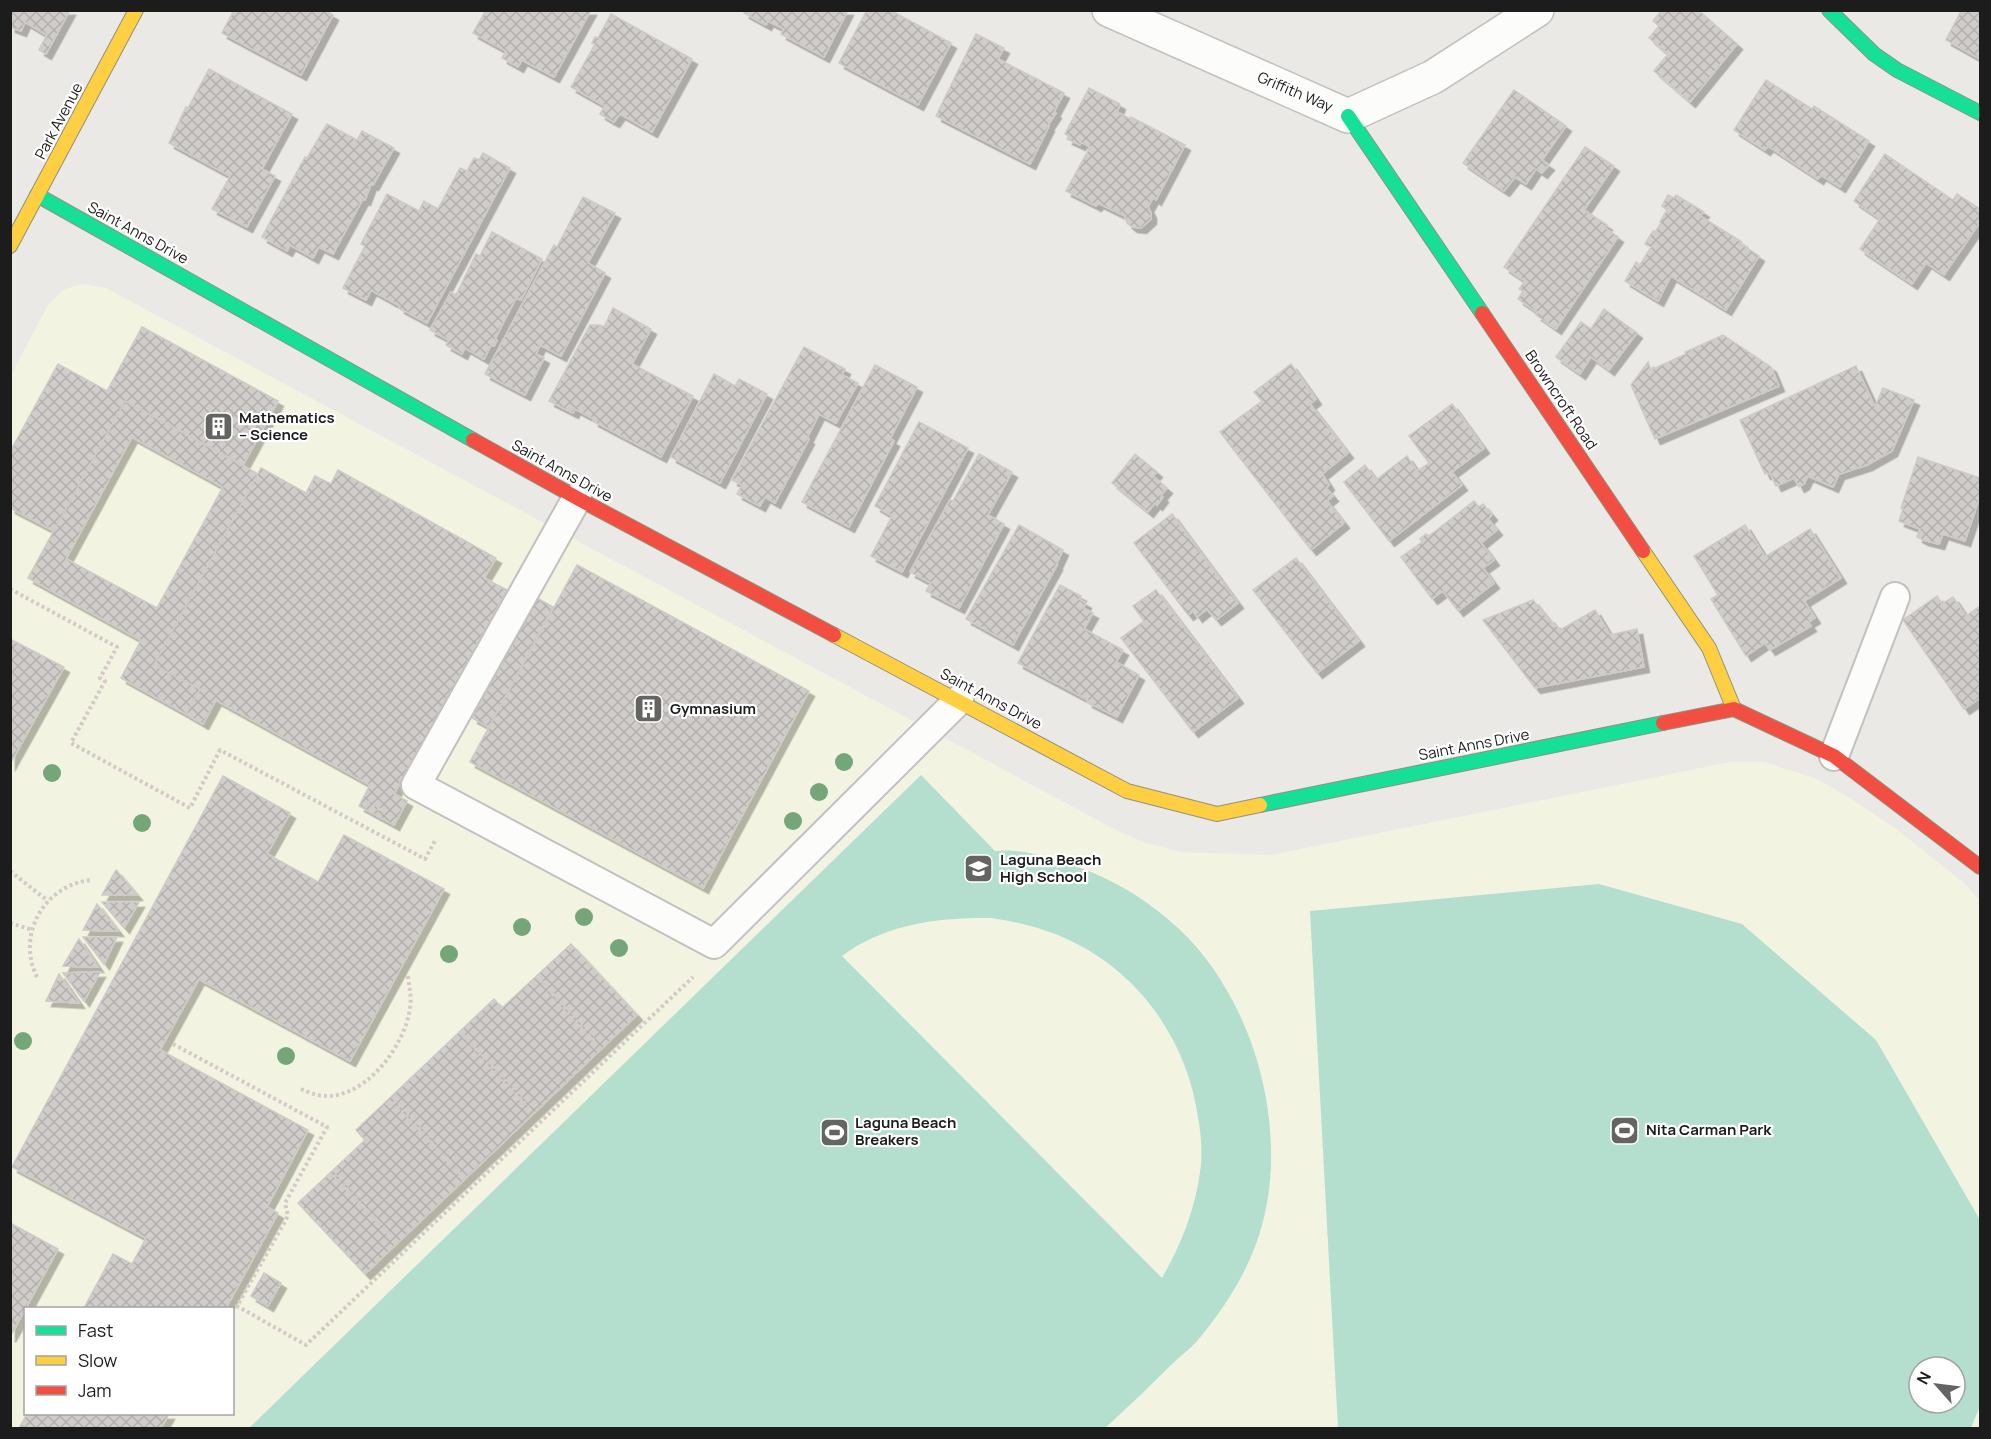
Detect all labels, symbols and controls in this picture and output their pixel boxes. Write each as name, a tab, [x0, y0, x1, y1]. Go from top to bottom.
street label: Griffith Way	[1254, 66, 1336, 117]
street label: Park Avenue	[30, 78, 88, 163]
street label: Saint Anns Drive	[84, 196, 193, 269]
street label: Browncroft Road	[1520, 346, 1602, 454]
place label: Mathematics – Science	[239, 407, 335, 445]
building icon: Mathematics – Science	[202, 411, 234, 443]
street label: Saint Anns Drive	[508, 434, 617, 507]
street label: Saint Anns Drive	[937, 663, 1046, 734]
building icon: Gymnasium	[633, 693, 665, 725]
place label: Gymnasium	[670, 698, 756, 719]
street label: Saint Anns Drive	[1417, 723, 1531, 766]
place label: Laguna Beach High School	[1000, 849, 1101, 887]
school or university icon: Laguna Beach High School	[963, 853, 995, 885]
place label: Laguna Beach Breakers	[855, 1112, 956, 1150]
sports icon: Nita Carman Park	[1609, 1114, 1641, 1146]
sports icon: Laguna Beach Breakers	[818, 1116, 850, 1148]
place label: Nita Carman Park	[1646, 1119, 1772, 1140]
legend	[24, 1307, 234, 1415]
text: Fast	[78, 1318, 113, 1342]
text: Slow	[78, 1348, 118, 1372]
north arrow	[1907, 1355, 1967, 1415]
text: N	[1911, 1368, 1936, 1388]
text: Jam	[78, 1378, 112, 1402]

